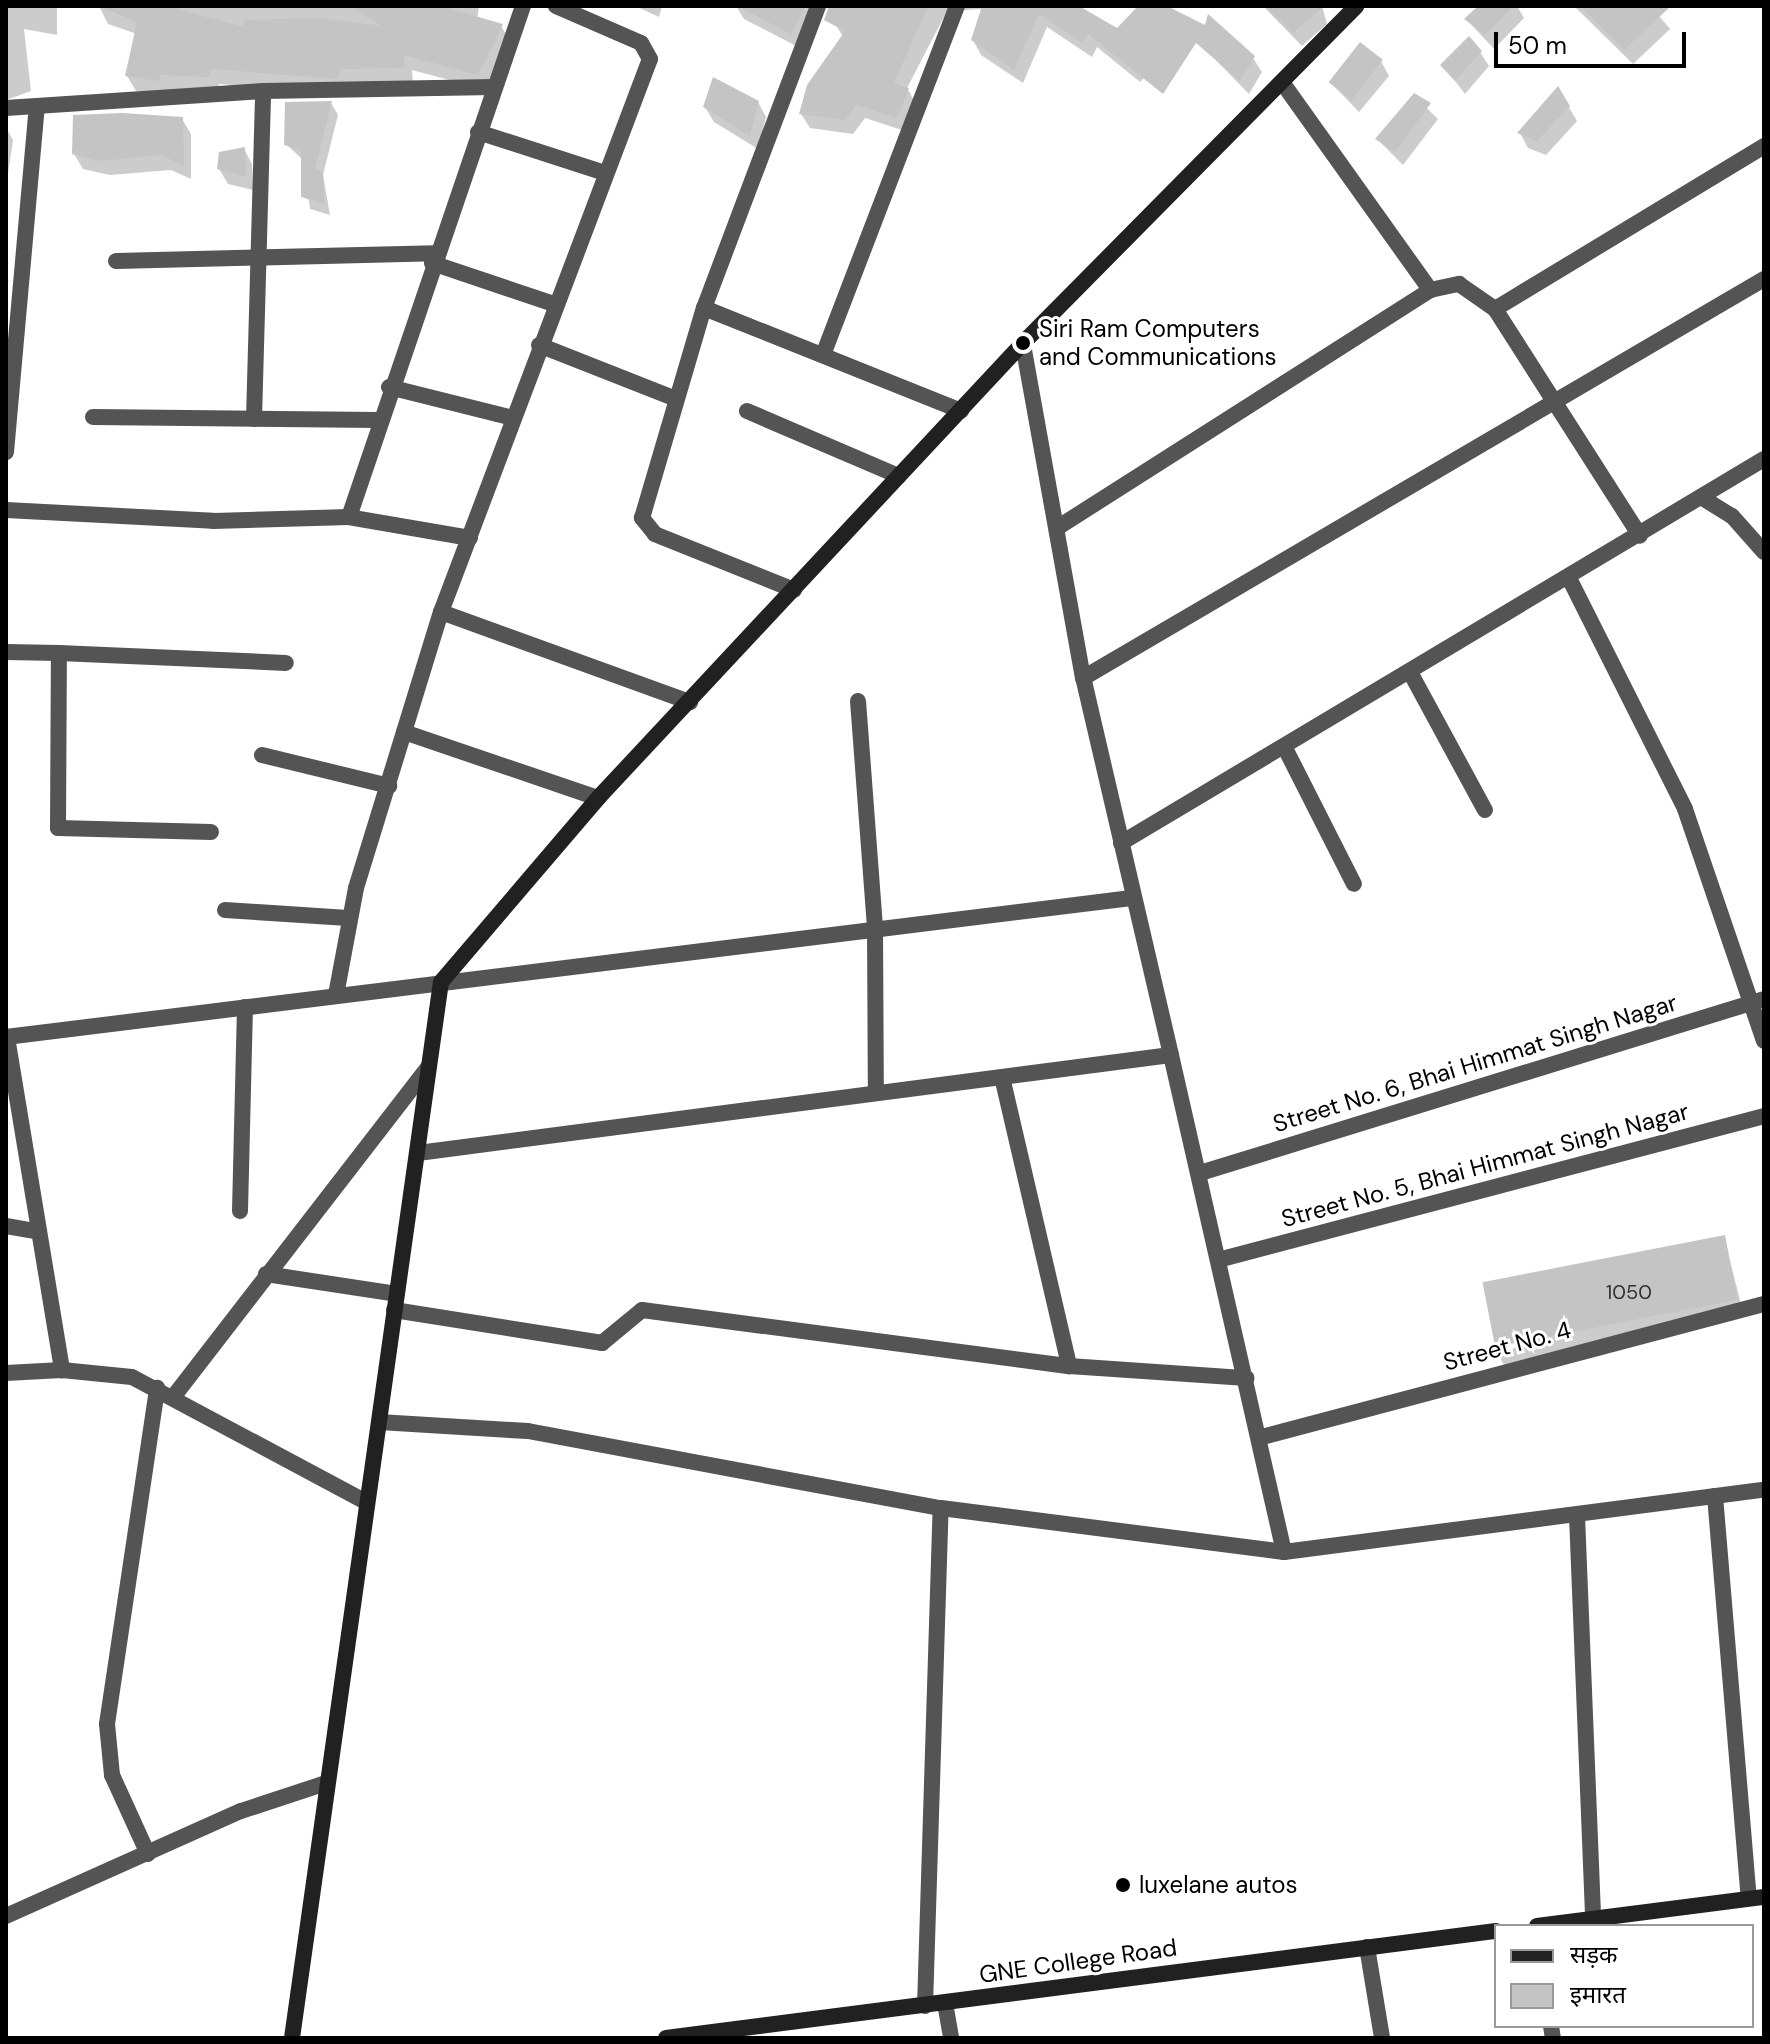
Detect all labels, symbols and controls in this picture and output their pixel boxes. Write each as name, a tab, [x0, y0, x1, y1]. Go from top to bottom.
scale bar	[1498, 16, 1690, 66]
text: 50 m	[1508, 30, 1567, 61]
place label: Siri Ram Computers and Communications	[1039, 315, 1276, 371]
marker: Siri Ram Computers and Communications	[1014, 334, 1032, 352]
street label: Street No. 6, Bhai Himmat Singh Nagar	[1269, 988, 1681, 1138]
street label: Street No. 5, Bhai Himmat Singh Nagar	[1278, 1097, 1692, 1233]
house number: 1050	[1606, 1280, 1652, 1304]
street label: Street No. 4	[1440, 1315, 1574, 1377]
place label: luxelane autos	[1139, 1871, 1297, 1899]
marker: luxelane autos	[1114, 1876, 1132, 1894]
legend	[1494, 1924, 1754, 2028]
street label: GNE College Road	[977, 1933, 1179, 1989]
text: सड़क	[1570, 1939, 1618, 1970]
text: इमारत	[1570, 1979, 1626, 2010]

